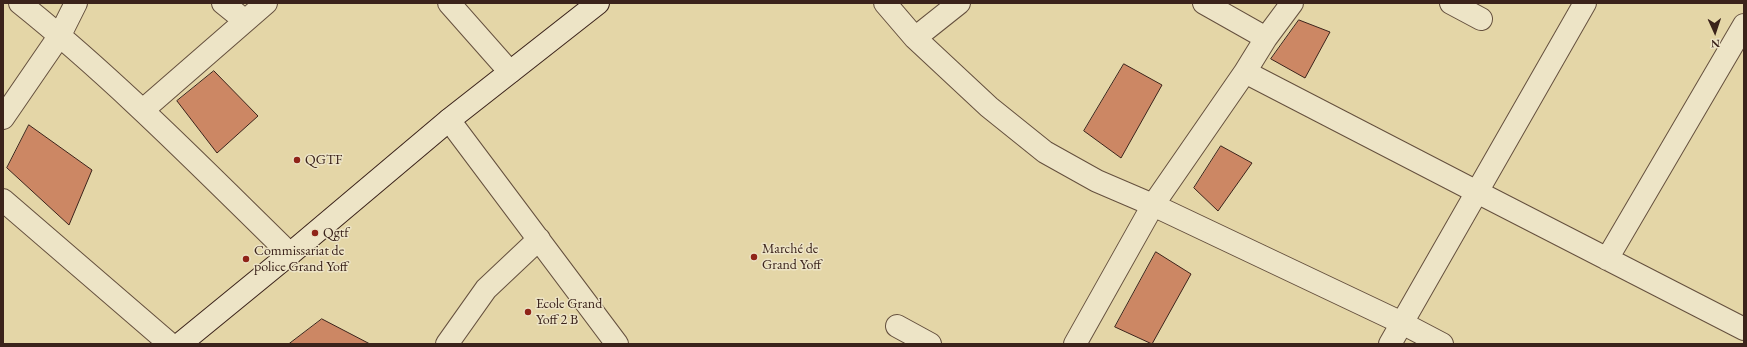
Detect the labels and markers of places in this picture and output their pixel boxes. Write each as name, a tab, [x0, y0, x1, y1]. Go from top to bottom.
place label: QGTF	[305, 152, 342, 168]
marker: QGTF	[292, 155, 302, 165]
place label: Qgtf	[323, 225, 349, 241]
marker: Qgtf	[310, 228, 320, 238]
place label: Marché de Grand Yoff	[762, 241, 821, 274]
place label: Commissariat de police Grand Yoff	[254, 243, 348, 276]
marker: Marché de Grand Yoff	[749, 252, 759, 262]
marker: Commissariat de police Grand Yoff	[241, 254, 251, 264]
place label: Ecole Grand Yoff 2 B	[536, 296, 602, 328]
marker: Ecole Grand Yoff 2 B	[523, 307, 533, 317]

